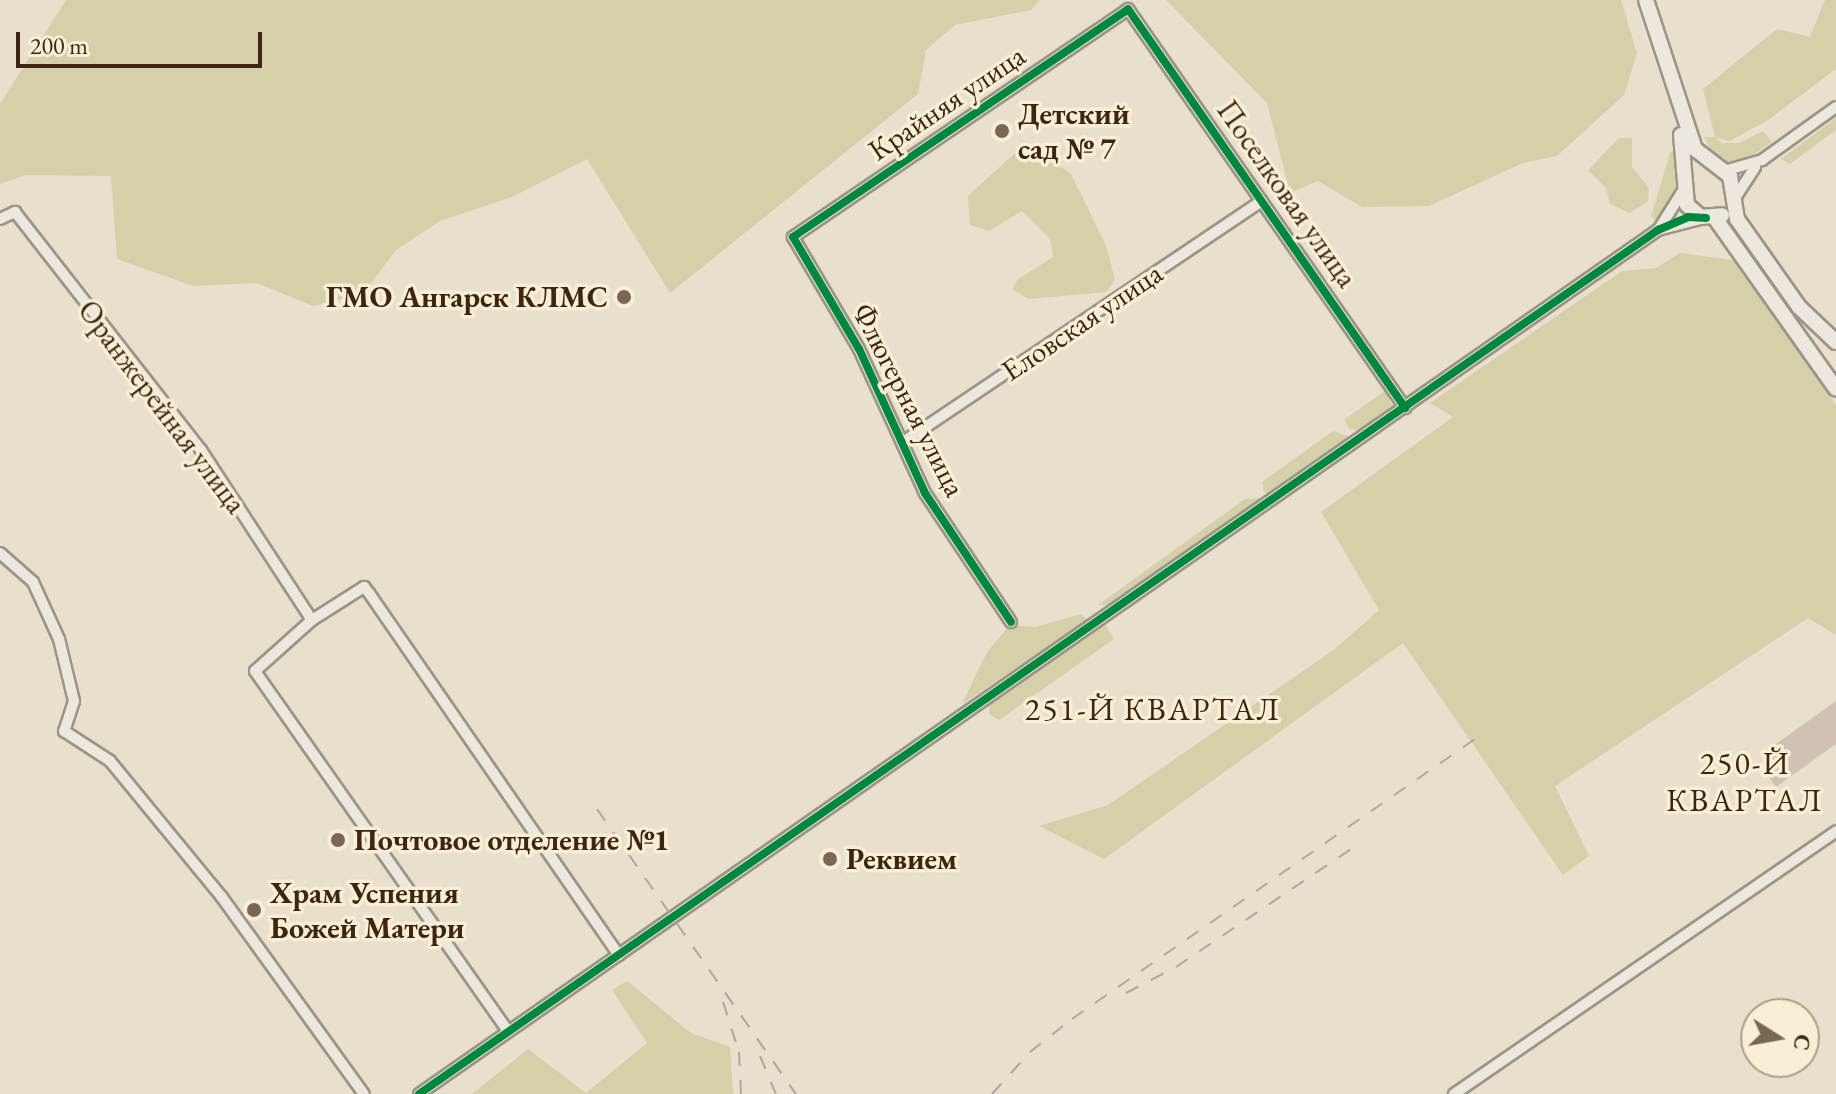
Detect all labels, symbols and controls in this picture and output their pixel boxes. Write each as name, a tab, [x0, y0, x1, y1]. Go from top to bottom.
scale bar	[20, 16, 266, 66]
text: 200 m	[30, 30, 88, 61]
street label: Крайняя улица	[862, 37, 1032, 169]
street label: Поселковая улица	[1209, 93, 1365, 295]
place label: Детский сад № 7	[1018, 96, 1130, 166]
marker: Детский сад № 7	[993, 122, 1011, 140]
street label: Еловская улица	[995, 255, 1169, 389]
place label: ГМО Ангарск КЛМС	[326, 279, 608, 315]
marker: ГМО Ангарск КЛМС	[615, 288, 633, 306]
street label: Оранжерейная улица	[70, 293, 254, 521]
street label: Флюгерная улица	[845, 297, 973, 503]
district label: 251-Й КВАРТАЛ	[1025, 690, 1281, 728]
district label: 250-Й КВАРТАЛ	[1666, 745, 1824, 820]
place label: Почтовое отделение №1	[354, 822, 669, 858]
marker: Почтовое отделение №1	[329, 831, 347, 849]
place label: Реквием	[846, 841, 957, 877]
marker: Реквием	[821, 850, 839, 868]
place label: Храм Успения Божей Матери	[270, 875, 464, 946]
marker: Храм Успения Божей Матери	[245, 901, 263, 919]
north arrow	[1740, 998, 1820, 1078]
text: С	[1786, 1032, 1818, 1053]

